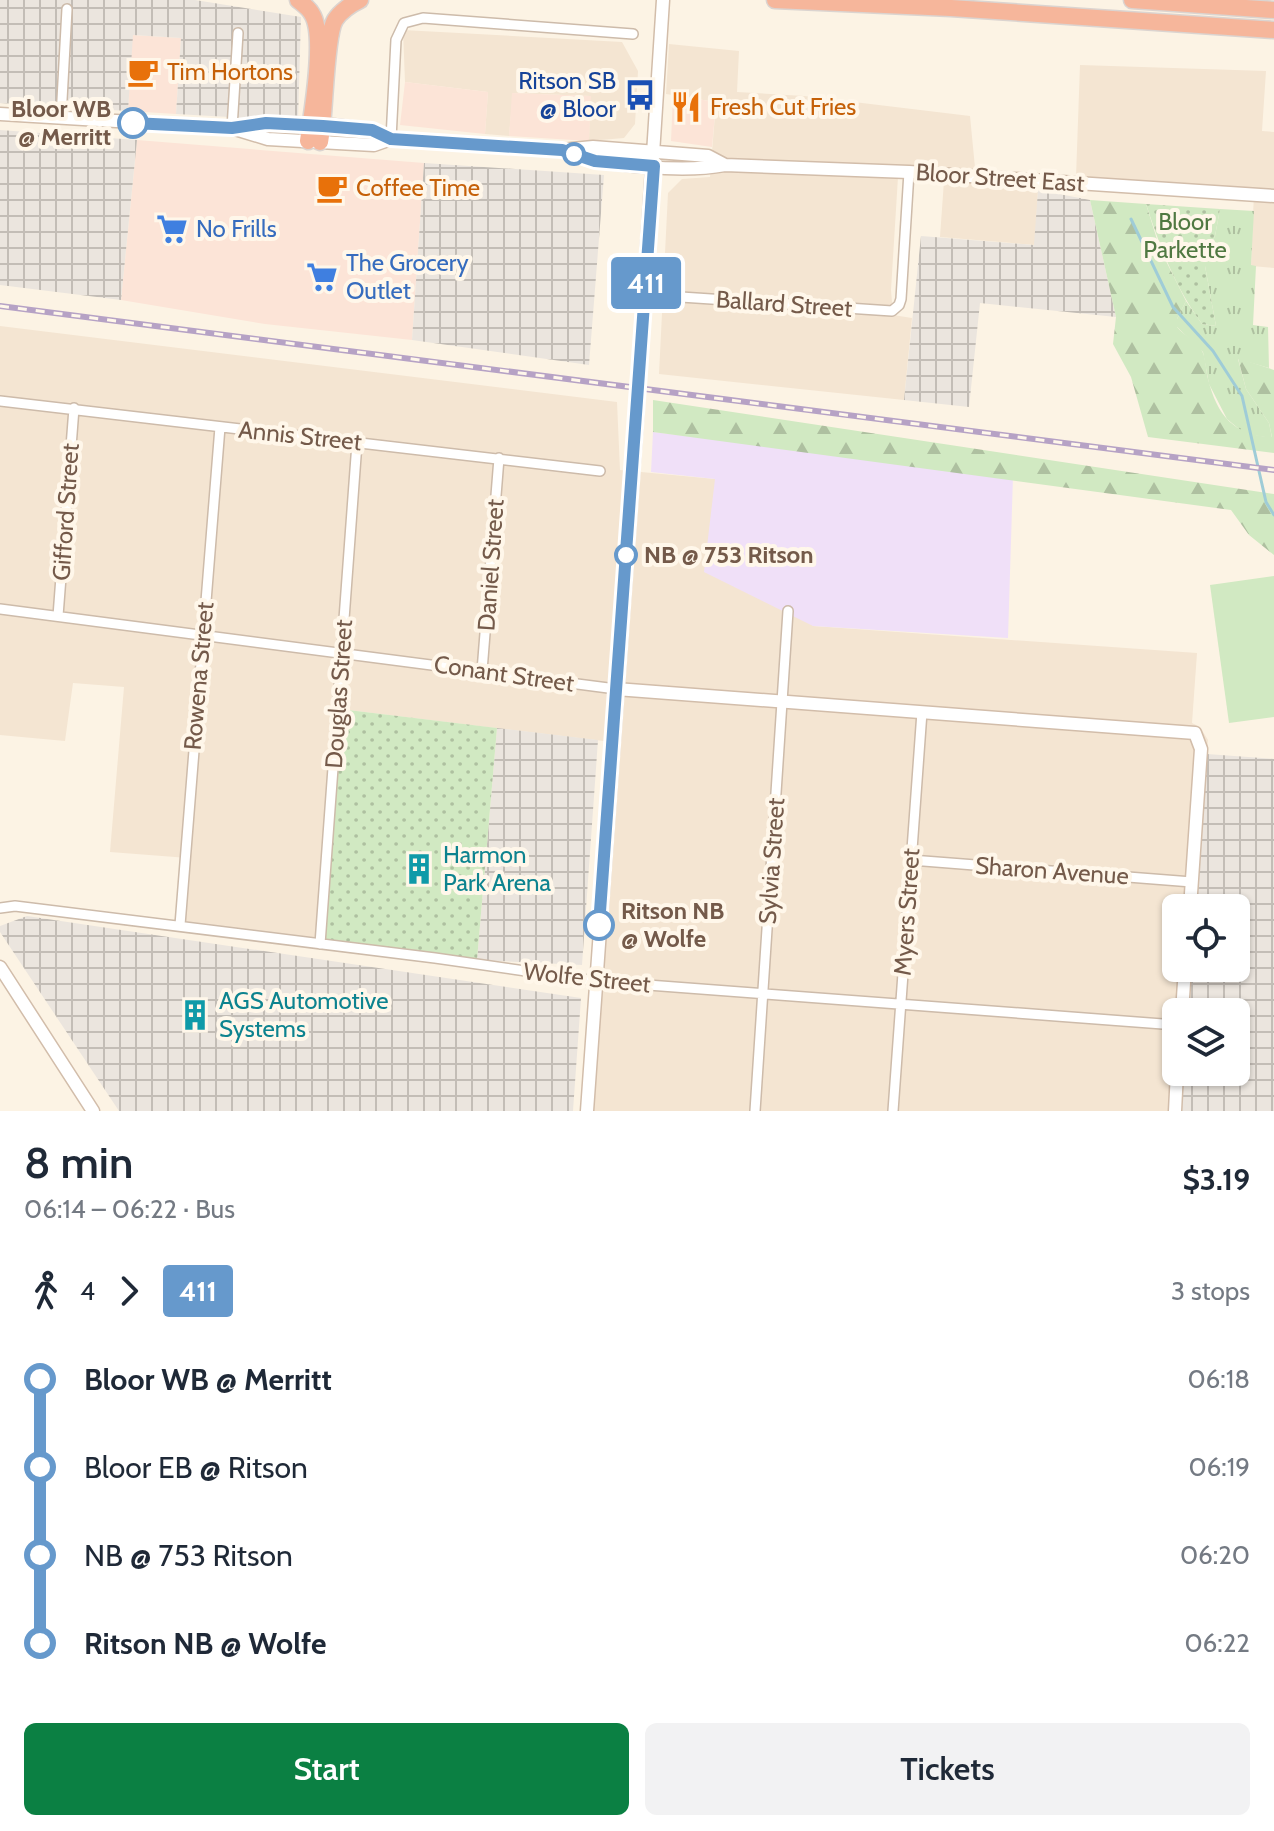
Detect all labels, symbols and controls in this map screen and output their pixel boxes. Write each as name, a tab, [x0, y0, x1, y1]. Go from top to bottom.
cafe icon: Tim Hortons	[126, 55, 160, 89]
place label: Tim Hortons	[167, 57, 293, 86]
place label: Ritson SB @ Bloor	[518, 66, 616, 123]
bus stop icon: Ritson SB @ Bloor	[623, 78, 657, 112]
restaurant icon: Fresh Cut Fries	[669, 90, 703, 124]
place label: Fresh Cut Fries	[710, 92, 856, 121]
place label: Bloor WB @ Merritt	[11, 94, 111, 151]
marker: Bloor WB @ Merritt	[118, 108, 148, 138]
unlabelled marker	[563, 143, 585, 165]
street label: Bloor Street East	[915, 157, 1085, 198]
cafe icon: Coffee Time	[315, 171, 349, 205]
place label: Coffee Time	[356, 173, 480, 202]
park label: Bloor Parkette	[1143, 207, 1227, 264]
supermarket icon: No Frills	[155, 212, 189, 246]
place label: No Frills	[196, 214, 277, 243]
place label: The Grocery Outlet	[346, 248, 469, 305]
line badge: 411	[600, 257, 692, 309]
supermarket icon: The Grocery Outlet	[305, 260, 339, 294]
text: 411	[627, 266, 665, 300]
street label: Ballard Street	[715, 284, 853, 323]
street label: Annis Street	[237, 415, 363, 456]
street label: Gifford Street	[46, 442, 85, 582]
street label: Daniel Street	[471, 498, 510, 632]
place label: NB @ 753 Ritson	[644, 540, 814, 569]
marker: NB @ 753 Ritson	[615, 544, 637, 566]
street label: Rowena Street	[178, 601, 219, 751]
street label: Douglas Street	[319, 619, 358, 769]
street label: Conant Street	[432, 649, 576, 698]
street label: Sylvia Street	[753, 797, 790, 925]
place label: Harmon Park Arena	[443, 840, 551, 897]
street label: Myers Street	[888, 847, 925, 977]
street label: Sharon Avenue	[974, 851, 1130, 890]
building icon: Harmon Park Arena	[402, 852, 436, 886]
map controls	[1162, 894, 1250, 1086]
button: locate	[1162, 894, 1250, 982]
place label: Ritson NB @ Wolfe	[621, 896, 724, 953]
marker: Ritson NB @ Wolfe	[584, 910, 614, 940]
street label: Wolfe Street	[522, 956, 652, 999]
place label: AGS Automotive Systems	[219, 986, 388, 1043]
building icon: AGS Automotive Systems	[178, 998, 212, 1032]
button: layers	[1162, 998, 1250, 1086]
text: 8 min	[24, 1136, 133, 1189]
text: $3.19	[1182, 1161, 1250, 1198]
text: 06:14 – 06:22 · Bus	[24, 1193, 235, 1225]
icon: walk	[24, 1269, 68, 1313]
icon: forward	[107, 1269, 151, 1313]
text: 411	[179, 1274, 217, 1308]
text: 4	[80, 1275, 95, 1307]
text: 3 stops	[1171, 1275, 1250, 1307]
text: Bloor WB @ Merritt	[84, 1361, 332, 1398]
text: 06:18	[1187, 1363, 1250, 1395]
text: Bloor EB @ Ritson	[84, 1449, 308, 1486]
text: 06:19	[1188, 1451, 1250, 1483]
text: NB @ 753 Ritson	[84, 1537, 293, 1574]
text: 06:20	[1180, 1539, 1250, 1571]
text: Ritson NB @ Wolfe	[84, 1625, 326, 1662]
text: 06:22	[1184, 1627, 1250, 1659]
button: Start	[24, 1723, 629, 1815]
button: Tickets	[645, 1723, 1250, 1815]

